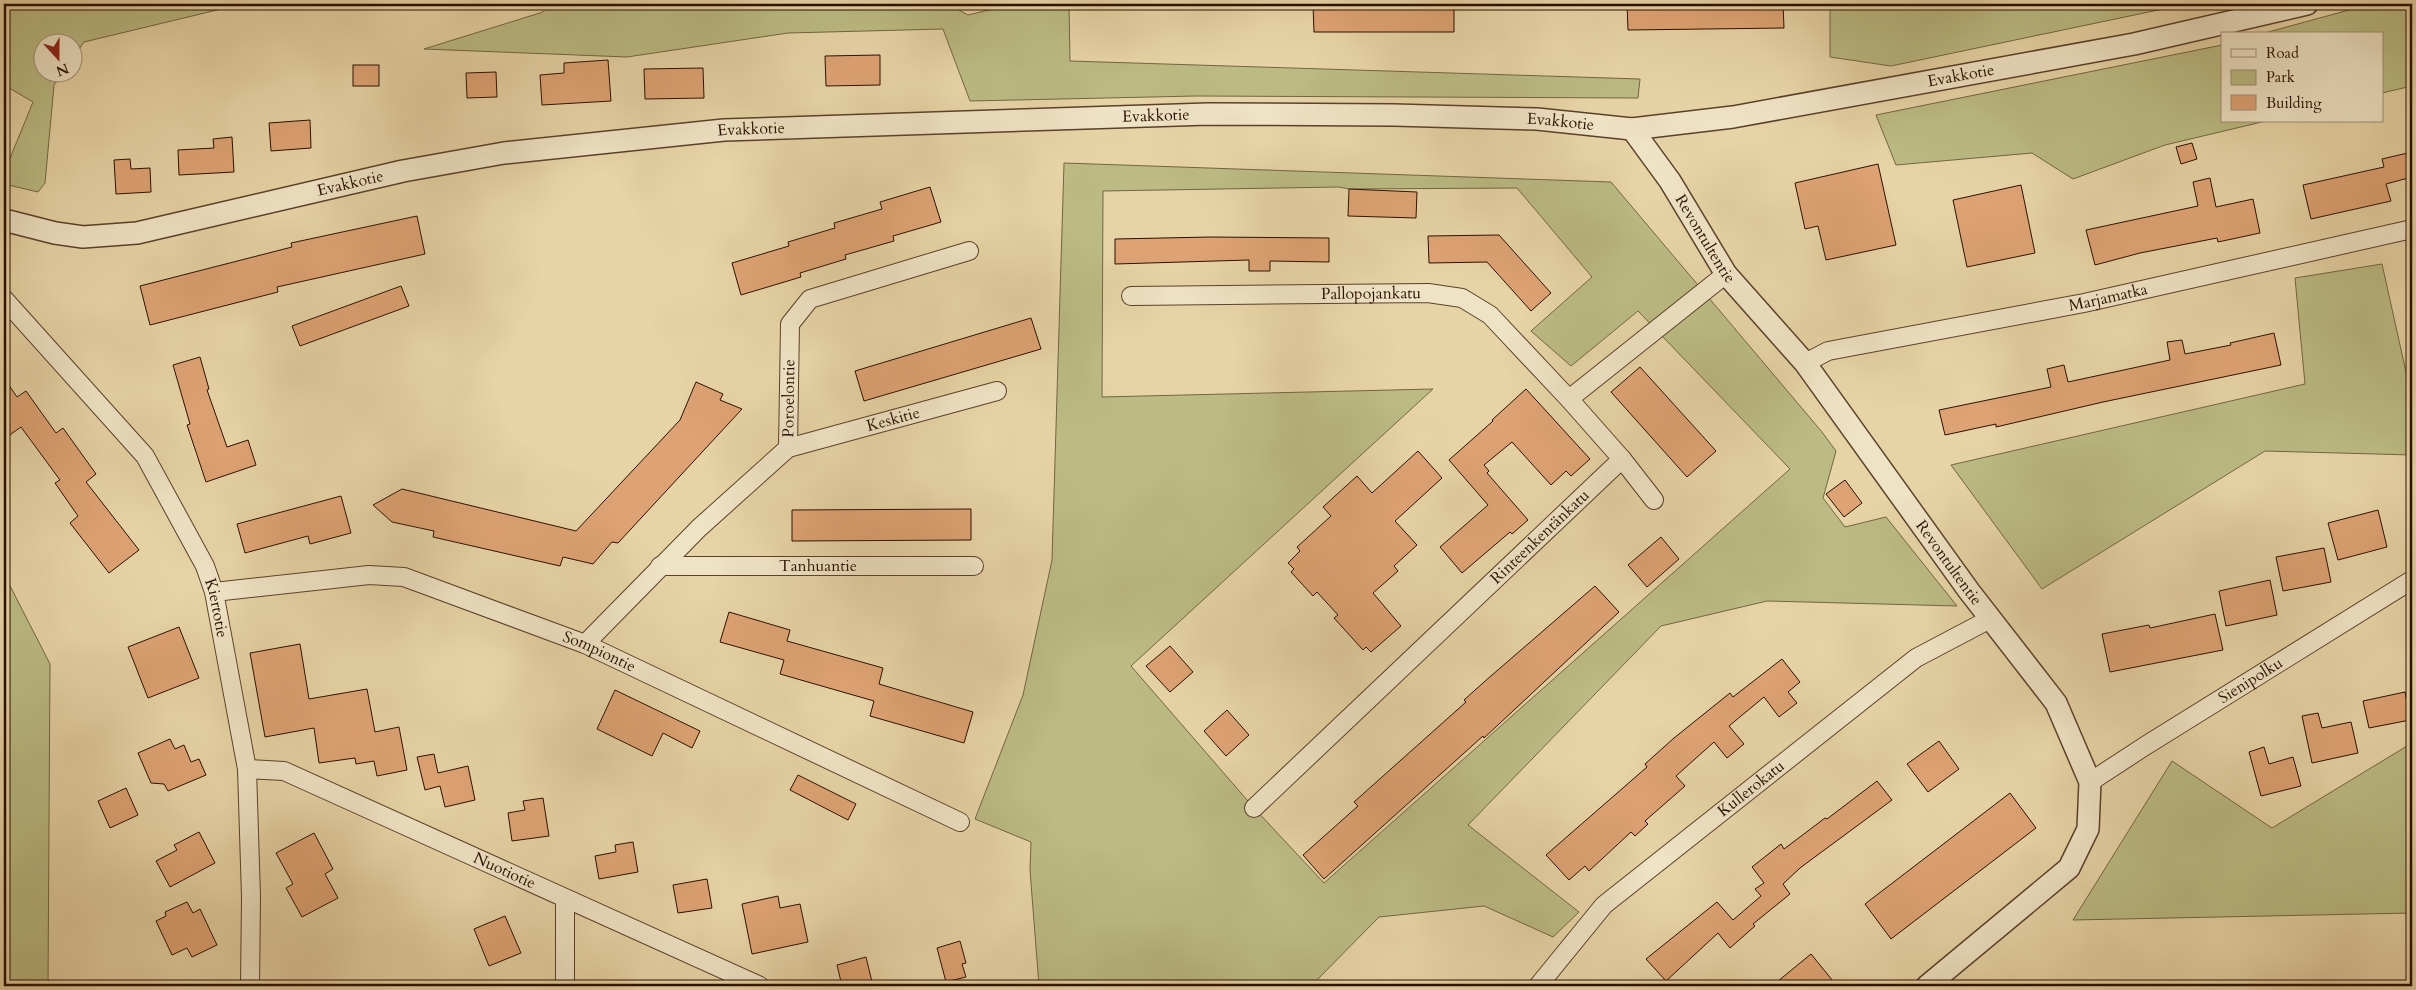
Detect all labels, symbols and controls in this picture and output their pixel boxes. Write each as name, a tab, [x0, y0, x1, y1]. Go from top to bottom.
north arrow	[32, 32, 82, 82]
legend	[2221, 32, 2384, 122]
text: Road	[2266, 43, 2299, 63]
text: N	[53, 59, 72, 81]
street label: Evakkotie	[1926, 59, 1996, 92]
text: Park	[2266, 67, 2295, 87]
text: Building	[2266, 93, 2322, 113]
street label: Evakkotie	[1122, 104, 1190, 128]
street label: Evakkotie	[1527, 108, 1595, 136]
street label: Evakkotie	[716, 117, 785, 142]
street label: Evakkotie	[315, 165, 386, 202]
street label: Revontultentie	[1670, 190, 1740, 288]
street label: Marjamatka	[2067, 278, 2150, 317]
street label: Pallopojankatu	[1321, 282, 1421, 305]
street label: Poroelontie	[777, 359, 800, 438]
street label: Keskitie	[864, 402, 922, 437]
street label: Rinteenkentänkatu	[1486, 484, 1594, 589]
street label: Revontultentie	[1910, 516, 1987, 610]
street label: Tanhuantie	[779, 555, 857, 577]
street label: Kiertotie	[199, 575, 233, 639]
street label: Sompiontie	[560, 626, 639, 677]
street label: Sienipolku	[2214, 652, 2287, 709]
street label: Kullerokatu	[1713, 755, 1789, 822]
street label: Nuotiotie	[470, 847, 539, 894]

